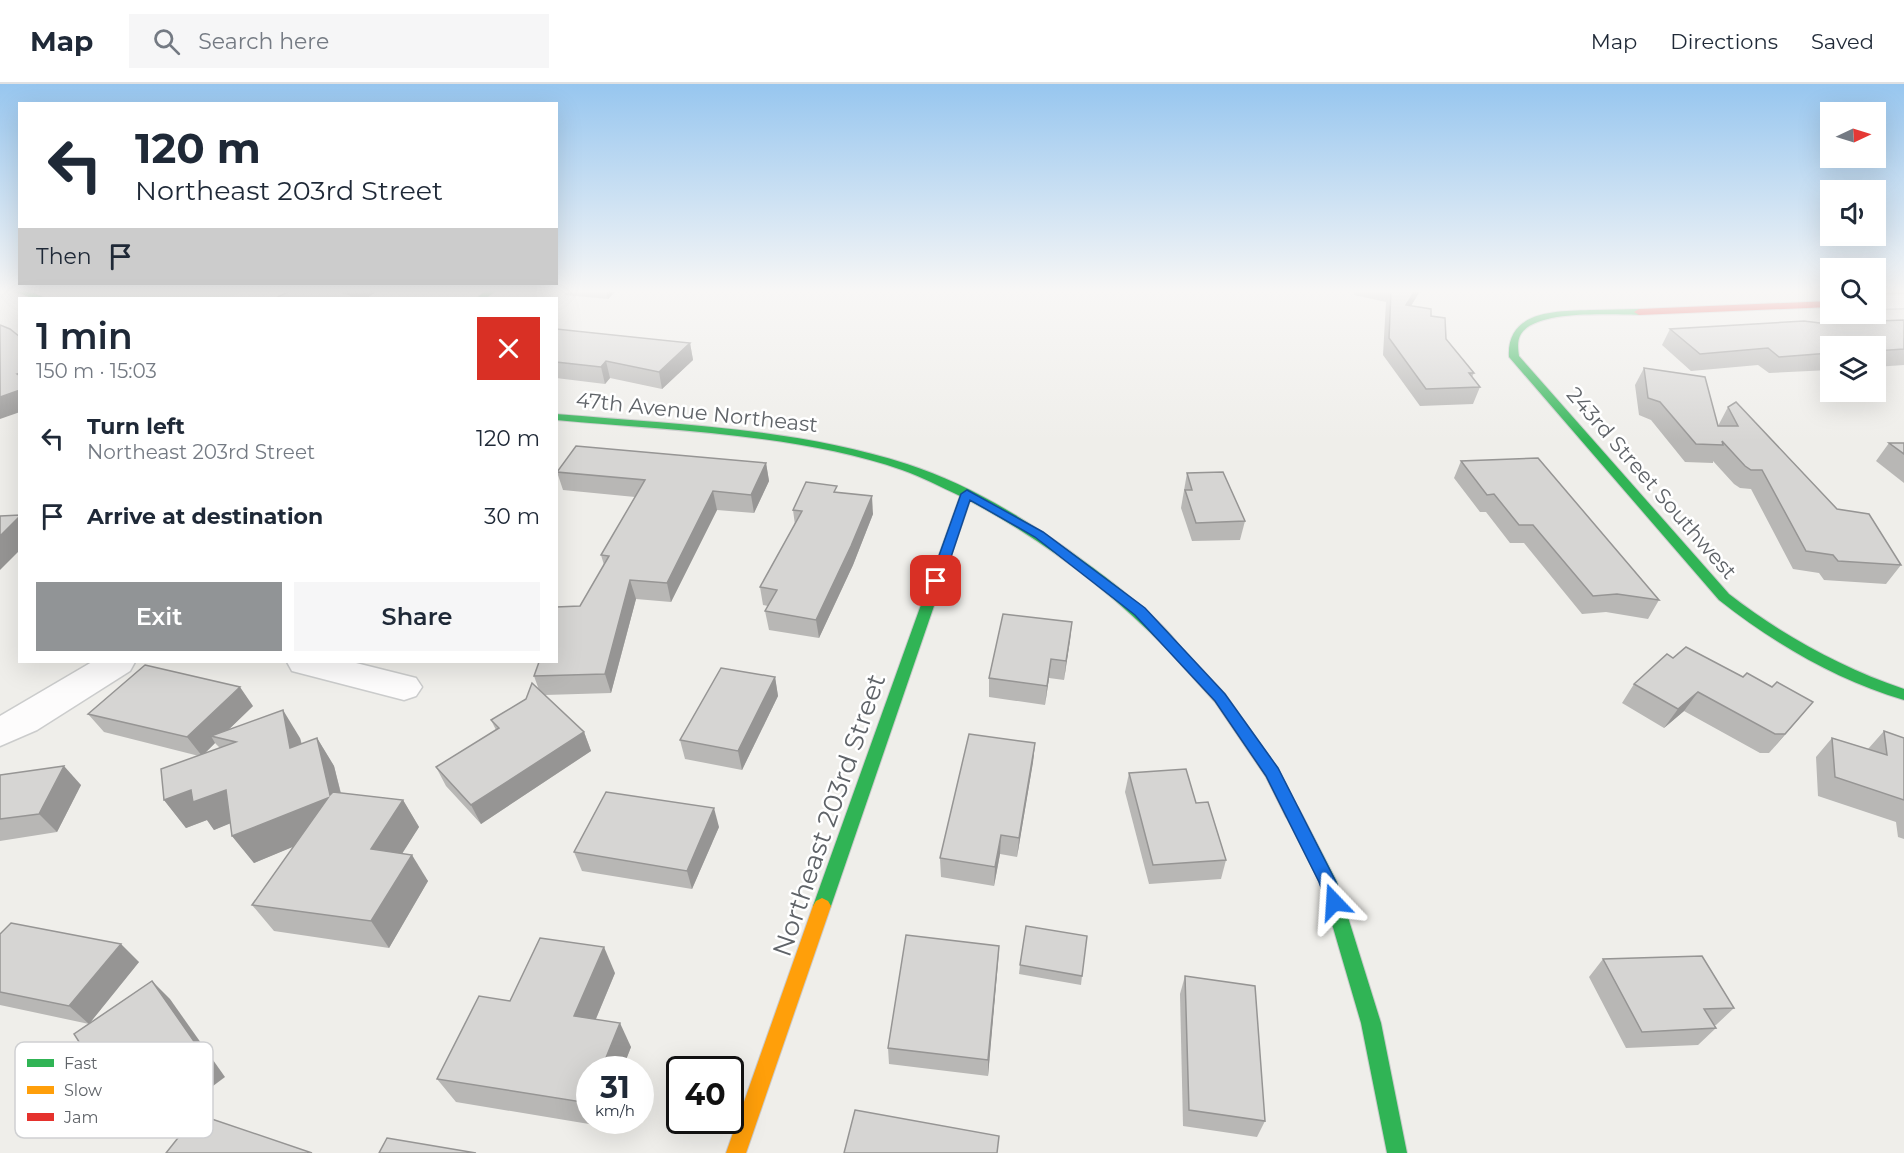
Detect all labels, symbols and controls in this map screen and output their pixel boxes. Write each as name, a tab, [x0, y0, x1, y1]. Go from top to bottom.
search box	[129, 14, 549, 68]
text: Map	[30, 24, 93, 58]
icon: search	[150, 25, 183, 58]
text: Search here	[198, 28, 329, 55]
text: Map	[1591, 29, 1637, 54]
text: Directions	[1670, 29, 1778, 54]
text: Saved	[1811, 29, 1874, 54]
north arrow	[1820, 102, 1886, 168]
map controls	[1820, 102, 1886, 402]
text: 120 m	[135, 122, 261, 174]
icon: left	[36, 126, 114, 204]
text: Northeast 203rd Street	[135, 174, 443, 207]
button: sound	[1820, 180, 1886, 246]
icon: arrive	[104, 240, 137, 273]
text: Then	[36, 243, 92, 270]
button: search	[1820, 258, 1886, 324]
text: 1 min	[36, 314, 133, 358]
button: close	[477, 317, 540, 380]
button: layers	[1820, 336, 1886, 402]
text: 150 m · 15:03	[36, 359, 157, 383]
street label: 243rd Street Southwest	[1562, 382, 1742, 584]
street label: 47th Avenue Northeast	[575, 387, 819, 437]
text: Turn left	[87, 413, 185, 440]
icon: left	[36, 422, 69, 455]
text: 120 m	[476, 425, 540, 452]
text: Northeast 203rd Street	[87, 440, 315, 464]
icon: arrive	[36, 500, 69, 533]
text: Arrive at destination	[87, 503, 323, 530]
text: 30 m	[484, 503, 540, 530]
pin	[910, 555, 961, 606]
icon: arrive	[919, 564, 952, 597]
button: Exit	[36, 582, 282, 651]
button: Share	[294, 582, 540, 651]
street label: Northeast 203rd Street	[766, 670, 892, 960]
position arrow	[1302, 870, 1366, 934]
legend	[15, 1042, 213, 1138]
text: Fast	[64, 1054, 98, 1073]
speed limit sign: 40	[666, 1056, 744, 1134]
text: 31	[600, 1069, 630, 1106]
text: Slow	[64, 1081, 102, 1100]
text: km/h	[595, 1101, 635, 1120]
text: Jam	[63, 1108, 98, 1127]

